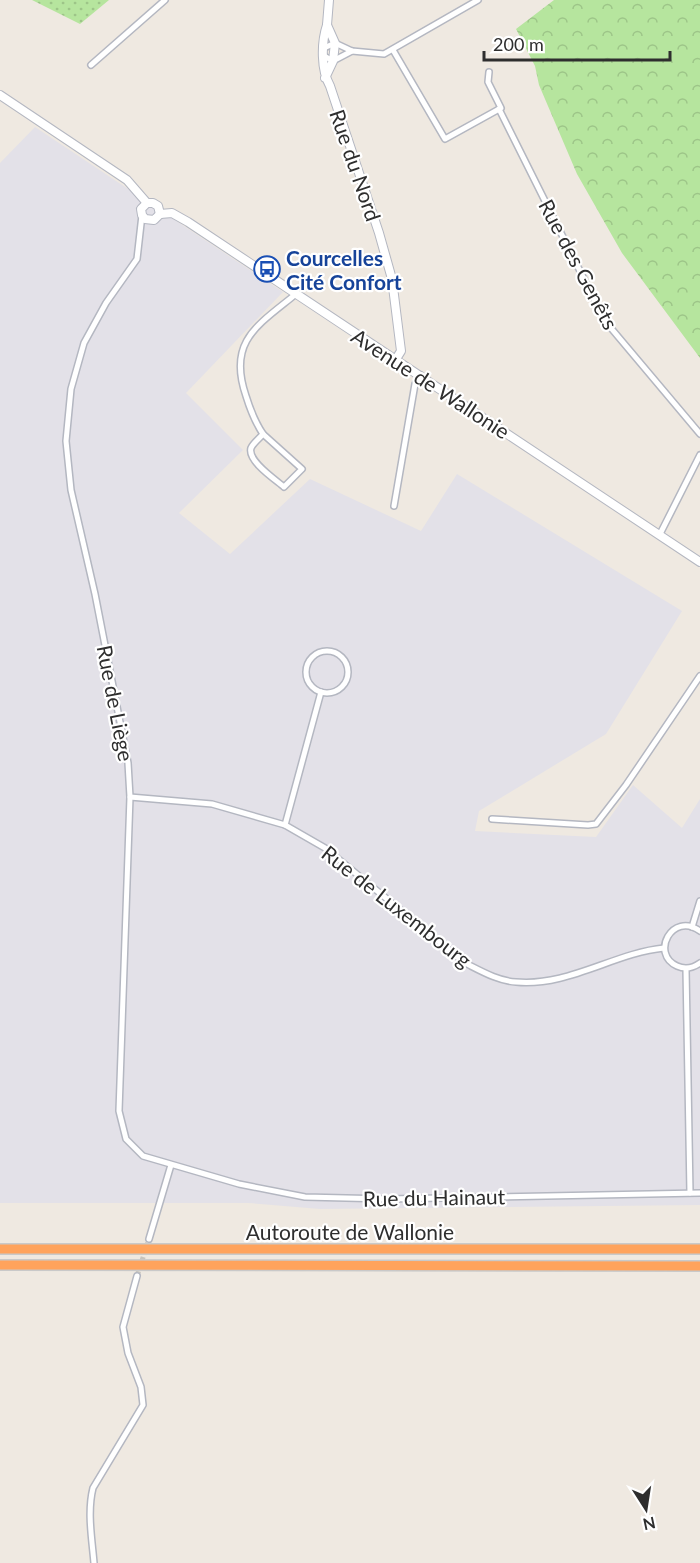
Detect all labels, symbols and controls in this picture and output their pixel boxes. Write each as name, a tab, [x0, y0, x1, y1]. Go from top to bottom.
scale bar	[484, 24, 670, 62]
text: 200 m	[493, 33, 544, 55]
street label: Rue du Nord	[325, 106, 387, 224]
street label: Rue des Genêts	[534, 195, 624, 333]
place label: Courcelles Cité Confort	[286, 245, 402, 294]
bus stop icon: Courcelles Cité Confort	[252, 254, 282, 284]
street label: Avenue de Wallonie	[347, 323, 515, 443]
street label: Rue de Liège	[92, 643, 140, 763]
street label: Rue de Luxembourg	[317, 840, 477, 972]
street label: Rue du Hainaut	[363, 1183, 506, 1211]
street label: Autoroute de Wallonie	[246, 1219, 454, 1244]
north arrow	[616, 1479, 676, 1539]
text: N	[641, 1514, 657, 1535]

